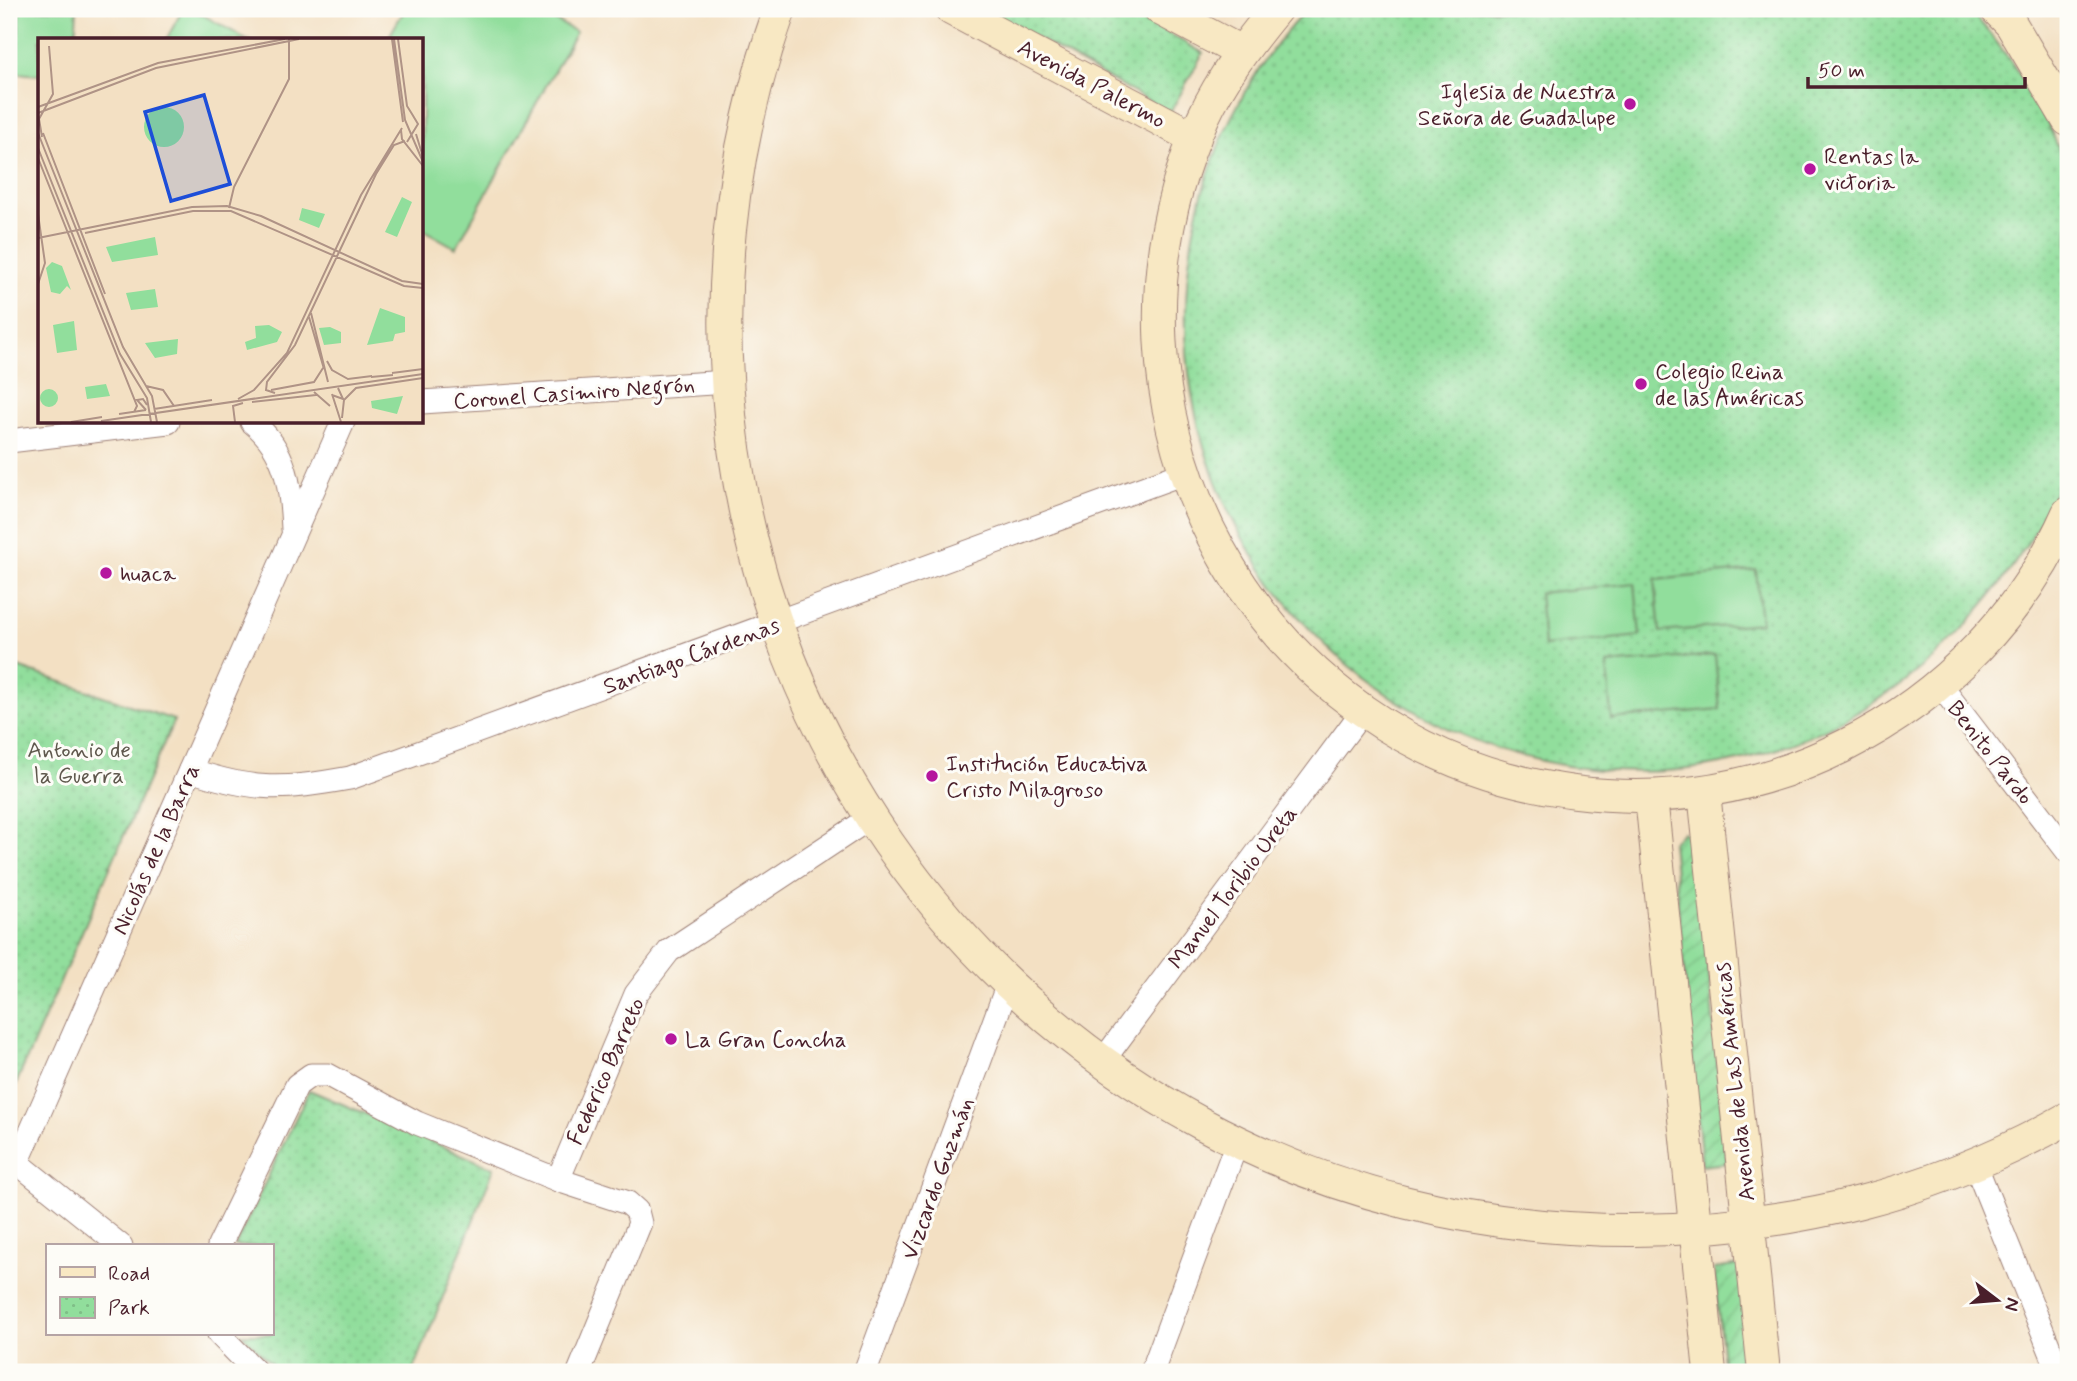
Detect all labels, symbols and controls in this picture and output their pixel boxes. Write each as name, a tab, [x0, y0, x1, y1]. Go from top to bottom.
street label: Avenida Palermo	[1012, 33, 1170, 136]
inset map	[38, 38, 424, 424]
scale bar	[1808, 46, 2024, 90]
text: 50 m	[1818, 57, 1865, 85]
place label: Iglesia de Nuestra Señora de Guadalupe	[1418, 78, 1616, 134]
marker: Iglesia de Nuestra Señora de Guadalupe	[1622, 96, 1638, 112]
place label: Rentas la victoria	[1824, 143, 1919, 199]
marker: Rentas la victoria	[1802, 161, 1818, 177]
place label: Colegio Reina de las Américas	[1655, 358, 1804, 414]
street label: Coronel Casimiro Negrón	[452, 371, 696, 419]
marker: Colegio Reina de las Américas	[1633, 376, 1649, 392]
place label: huaca	[120, 560, 176, 590]
marker: huaca	[98, 565, 114, 581]
street label: Santiago Cárdenas	[599, 611, 784, 703]
street label: Benito Pardo	[1939, 695, 2039, 811]
park label: Antonio de la Guerra	[27, 736, 131, 792]
place label: Institución Educativa Cristo Milagroso	[946, 750, 1148, 808]
street label: Nicolás de la Barra	[106, 760, 208, 940]
marker: Institución Educativa Cristo Milagroso	[924, 768, 940, 784]
street label: Manuel Toribio Ureta	[1162, 800, 1305, 976]
street label: Avenida de Las Américas	[1709, 961, 1763, 1203]
street label: Federico Barreto	[561, 993, 653, 1150]
place label: La Gran Concha	[685, 1026, 847, 1056]
marker: La Gran Concha	[663, 1031, 679, 1047]
street label: Vizcardo Guzmán	[896, 1093, 982, 1264]
legend	[46, 1244, 273, 1336]
text: Road	[108, 1260, 150, 1288]
north arrow	[1962, 1266, 2032, 1336]
text: Park	[108, 1294, 150, 1322]
text: N	[1998, 1295, 2026, 1314]

